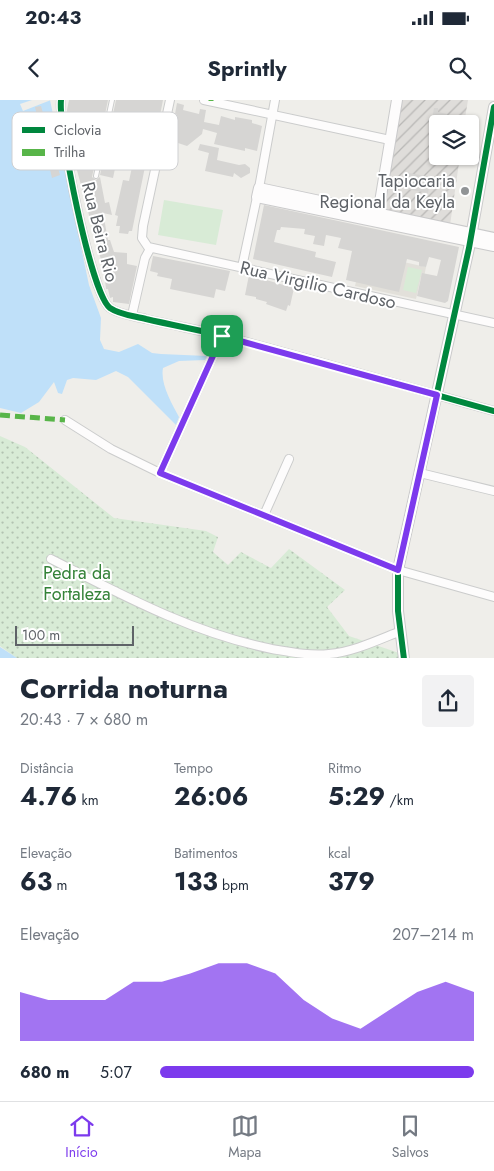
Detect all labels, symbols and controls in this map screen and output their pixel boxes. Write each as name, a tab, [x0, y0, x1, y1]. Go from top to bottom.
text: 20:43	[25, 4, 81, 31]
text: Sprintly	[207, 52, 287, 84]
icon: back	[20, 54, 48, 82]
icon: search	[446, 54, 474, 82]
legend	[12, 112, 178, 170]
map controls	[429, 115, 479, 165]
button: layers	[429, 115, 479, 165]
text: Ciclovia	[54, 120, 101, 140]
text: Trilha	[54, 142, 85, 162]
place label: Tapiocaria Regional da Keyla	[320, 168, 455, 215]
street label: Rua Beira Rio	[75, 179, 125, 285]
marker: Tapiocaria Regional da Keyla	[459, 185, 471, 197]
street label: Rua Virgilio Cardoso	[237, 254, 399, 316]
pin	[201, 315, 243, 357]
icon: arrive	[208, 322, 236, 350]
park label: Pedra da Fortaleza	[43, 560, 111, 607]
scale bar	[15, 624, 134, 647]
text: 100 m	[22, 625, 60, 645]
text: Corrida noturna	[20, 668, 228, 709]
button: share	[422, 675, 474, 727]
text: 20:43 · 7 × 680 m	[20, 708, 148, 731]
text: Distância	[20, 758, 73, 778]
text: Tempo	[174, 758, 213, 778]
text: Ritmo	[328, 758, 361, 778]
text: 4.76	[20, 778, 77, 814]
text: 26:06	[174, 778, 248, 814]
text: 5:29	[328, 778, 385, 814]
text: km	[77, 790, 99, 810]
text: /km	[385, 790, 414, 810]
text: Elevação	[20, 843, 72, 863]
text: Batimentos	[174, 843, 238, 863]
text: kcal	[328, 843, 351, 863]
text: 63	[20, 863, 52, 899]
text: 133	[174, 863, 218, 899]
text: 379	[328, 863, 375, 899]
text: m	[52, 875, 67, 895]
text: bpm	[218, 875, 249, 895]
text: Elevação	[20, 923, 79, 946]
text: 207–214 m	[392, 923, 474, 946]
text: 680 m	[20, 1061, 69, 1084]
text: 5:07	[100, 1061, 132, 1084]
tab: Início	[65, 1112, 98, 1162]
tab: Mapa	[228, 1112, 261, 1162]
tab: Salvos	[392, 1112, 429, 1162]

